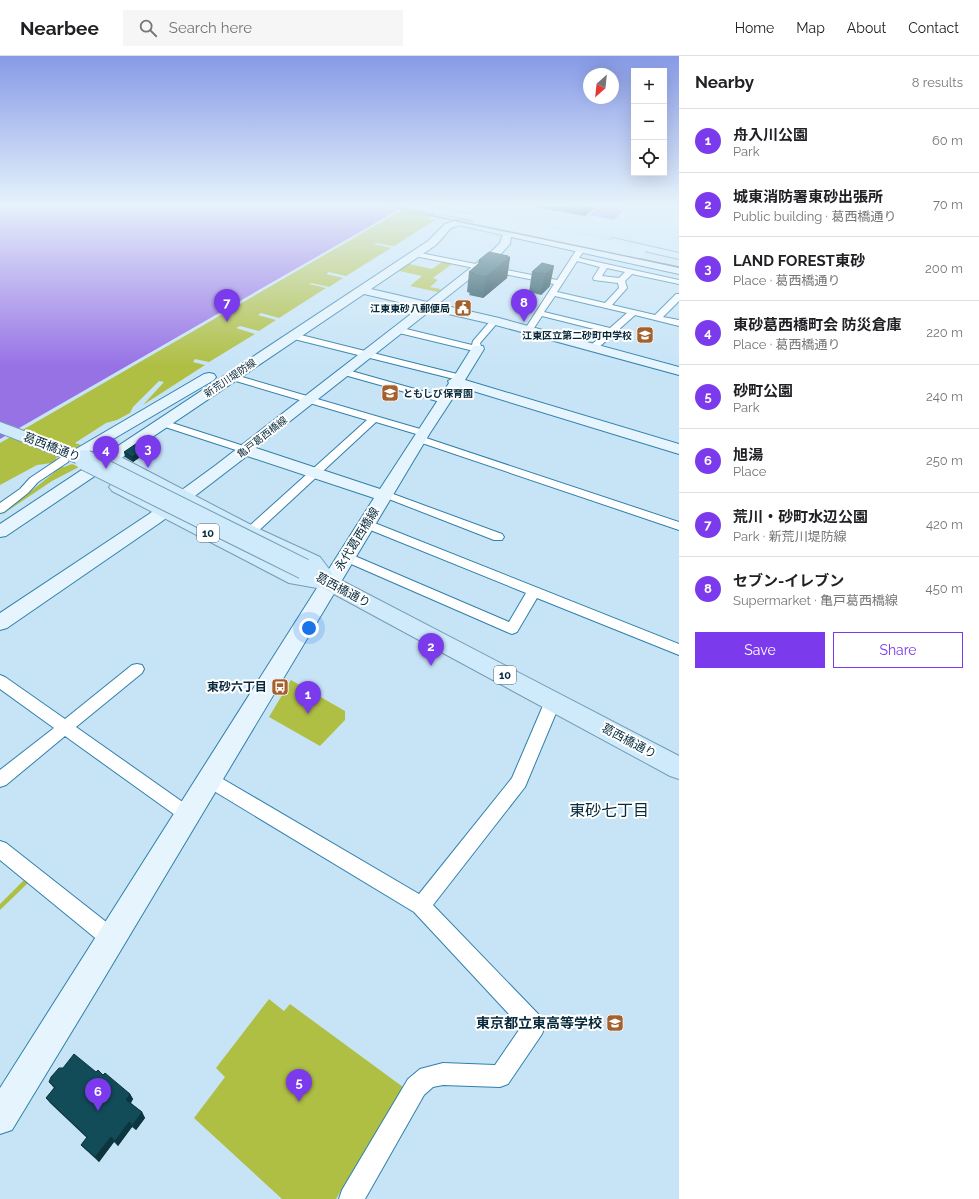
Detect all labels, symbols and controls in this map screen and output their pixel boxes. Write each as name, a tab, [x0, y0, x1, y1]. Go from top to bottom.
search box	[123, 10, 403, 46]
text: Nearbee	[20, 17, 99, 39]
icon: search	[137, 17, 159, 39]
text: Search here	[169, 19, 252, 37]
text: Home	[735, 20, 774, 36]
text: Map	[796, 20, 825, 36]
text: About	[847, 20, 886, 36]
text: Contact	[908, 20, 959, 36]
north arrow	[583, 68, 619, 104]
map controls	[631, 68, 667, 176]
button: +	[631, 68, 667, 104]
text: Nearby	[695, 72, 754, 92]
text: 8 results	[912, 75, 963, 90]
button: −	[631, 104, 667, 140]
text: 舟入川公園	[733, 126, 808, 144]
text: 1	[705, 133, 711, 148]
text: 60 m	[932, 133, 963, 148]
button: locate	[631, 140, 667, 176]
text: Park	[733, 144, 760, 159]
text: 城東消防署東砂出張所	[733, 188, 883, 206]
text: 2	[704, 197, 712, 212]
text: 70 m	[933, 197, 963, 212]
text: Public building · 葛西橋通り	[733, 209, 896, 224]
text: LAND FOREST東砂	[733, 252, 865, 270]
text: 3	[704, 261, 712, 276]
text: 200 m	[925, 261, 963, 276]
text: Place · 葛西橋通り	[733, 273, 841, 288]
pin: 7	[214, 289, 240, 322]
pin: 8	[511, 289, 537, 322]
public building icon: 江東東砂八郵便局	[453, 298, 473, 318]
place label: 江東東砂八郵便局	[370, 303, 450, 314]
text: 東砂葛西橋町会 防災倉庫	[733, 316, 902, 334]
school or university icon: 江東区立第二砂町中学校	[635, 325, 655, 345]
text: 4	[704, 325, 712, 340]
text: 220 m	[926, 325, 963, 340]
place label: 江東区立第二砂町中学校	[522, 330, 632, 341]
text: Place · 葛西橋通り	[733, 337, 841, 352]
street label: 新荒川堤防線	[202, 357, 258, 399]
text: 砂町公園	[733, 382, 793, 400]
school or university icon: ともしび保育園	[380, 383, 400, 403]
place label: ともしび保育園	[403, 388, 473, 399]
text: 5	[704, 389, 712, 404]
text: 240 m	[926, 389, 963, 404]
text: Park	[733, 400, 760, 415]
street label: 亀戸葛西橋線	[235, 414, 289, 460]
street label: 葛西橋通り	[21, 430, 83, 464]
pin: 3	[135, 435, 161, 468]
pin: 4	[93, 436, 119, 469]
text: 旭湯	[733, 446, 763, 464]
text: 6	[704, 453, 712, 468]
text: 250 m	[926, 453, 963, 468]
text: Place	[733, 464, 766, 479]
street label: 永代葛西橋線	[332, 505, 382, 573]
text: 荒川・砂町水辺公園	[733, 508, 868, 526]
text: 7	[704, 517, 712, 532]
text: 420 m	[926, 517, 963, 532]
road number: 10	[197, 524, 219, 542]
text: Park · 新荒川堤防線	[733, 529, 847, 544]
street label: 葛西橋通り	[313, 570, 373, 610]
text: セブン-イレブン	[733, 572, 844, 590]
text: 8	[704, 581, 712, 596]
text: 450 m	[926, 581, 963, 596]
text: Supermarket · 亀戸葛西橋線	[733, 593, 898, 608]
your location	[299, 618, 319, 638]
button: Save	[695, 632, 825, 668]
button: Share	[833, 632, 963, 668]
pin: 2	[418, 633, 444, 666]
road number: 10	[494, 666, 516, 684]
bus stop icon: 東砂六丁目	[270, 677, 290, 697]
place label: 東砂六丁目	[207, 680, 267, 694]
pin: 1	[295, 681, 321, 714]
street label: 葛西橋通り	[599, 721, 659, 761]
district label: 東砂七丁目	[569, 801, 649, 820]
school or university icon: 東京都立東高等学校	[605, 1013, 625, 1033]
place label: 東京都立東高等学校	[476, 1015, 602, 1031]
pin: 5	[286, 1069, 312, 1102]
pin: 6	[85, 1078, 111, 1111]

